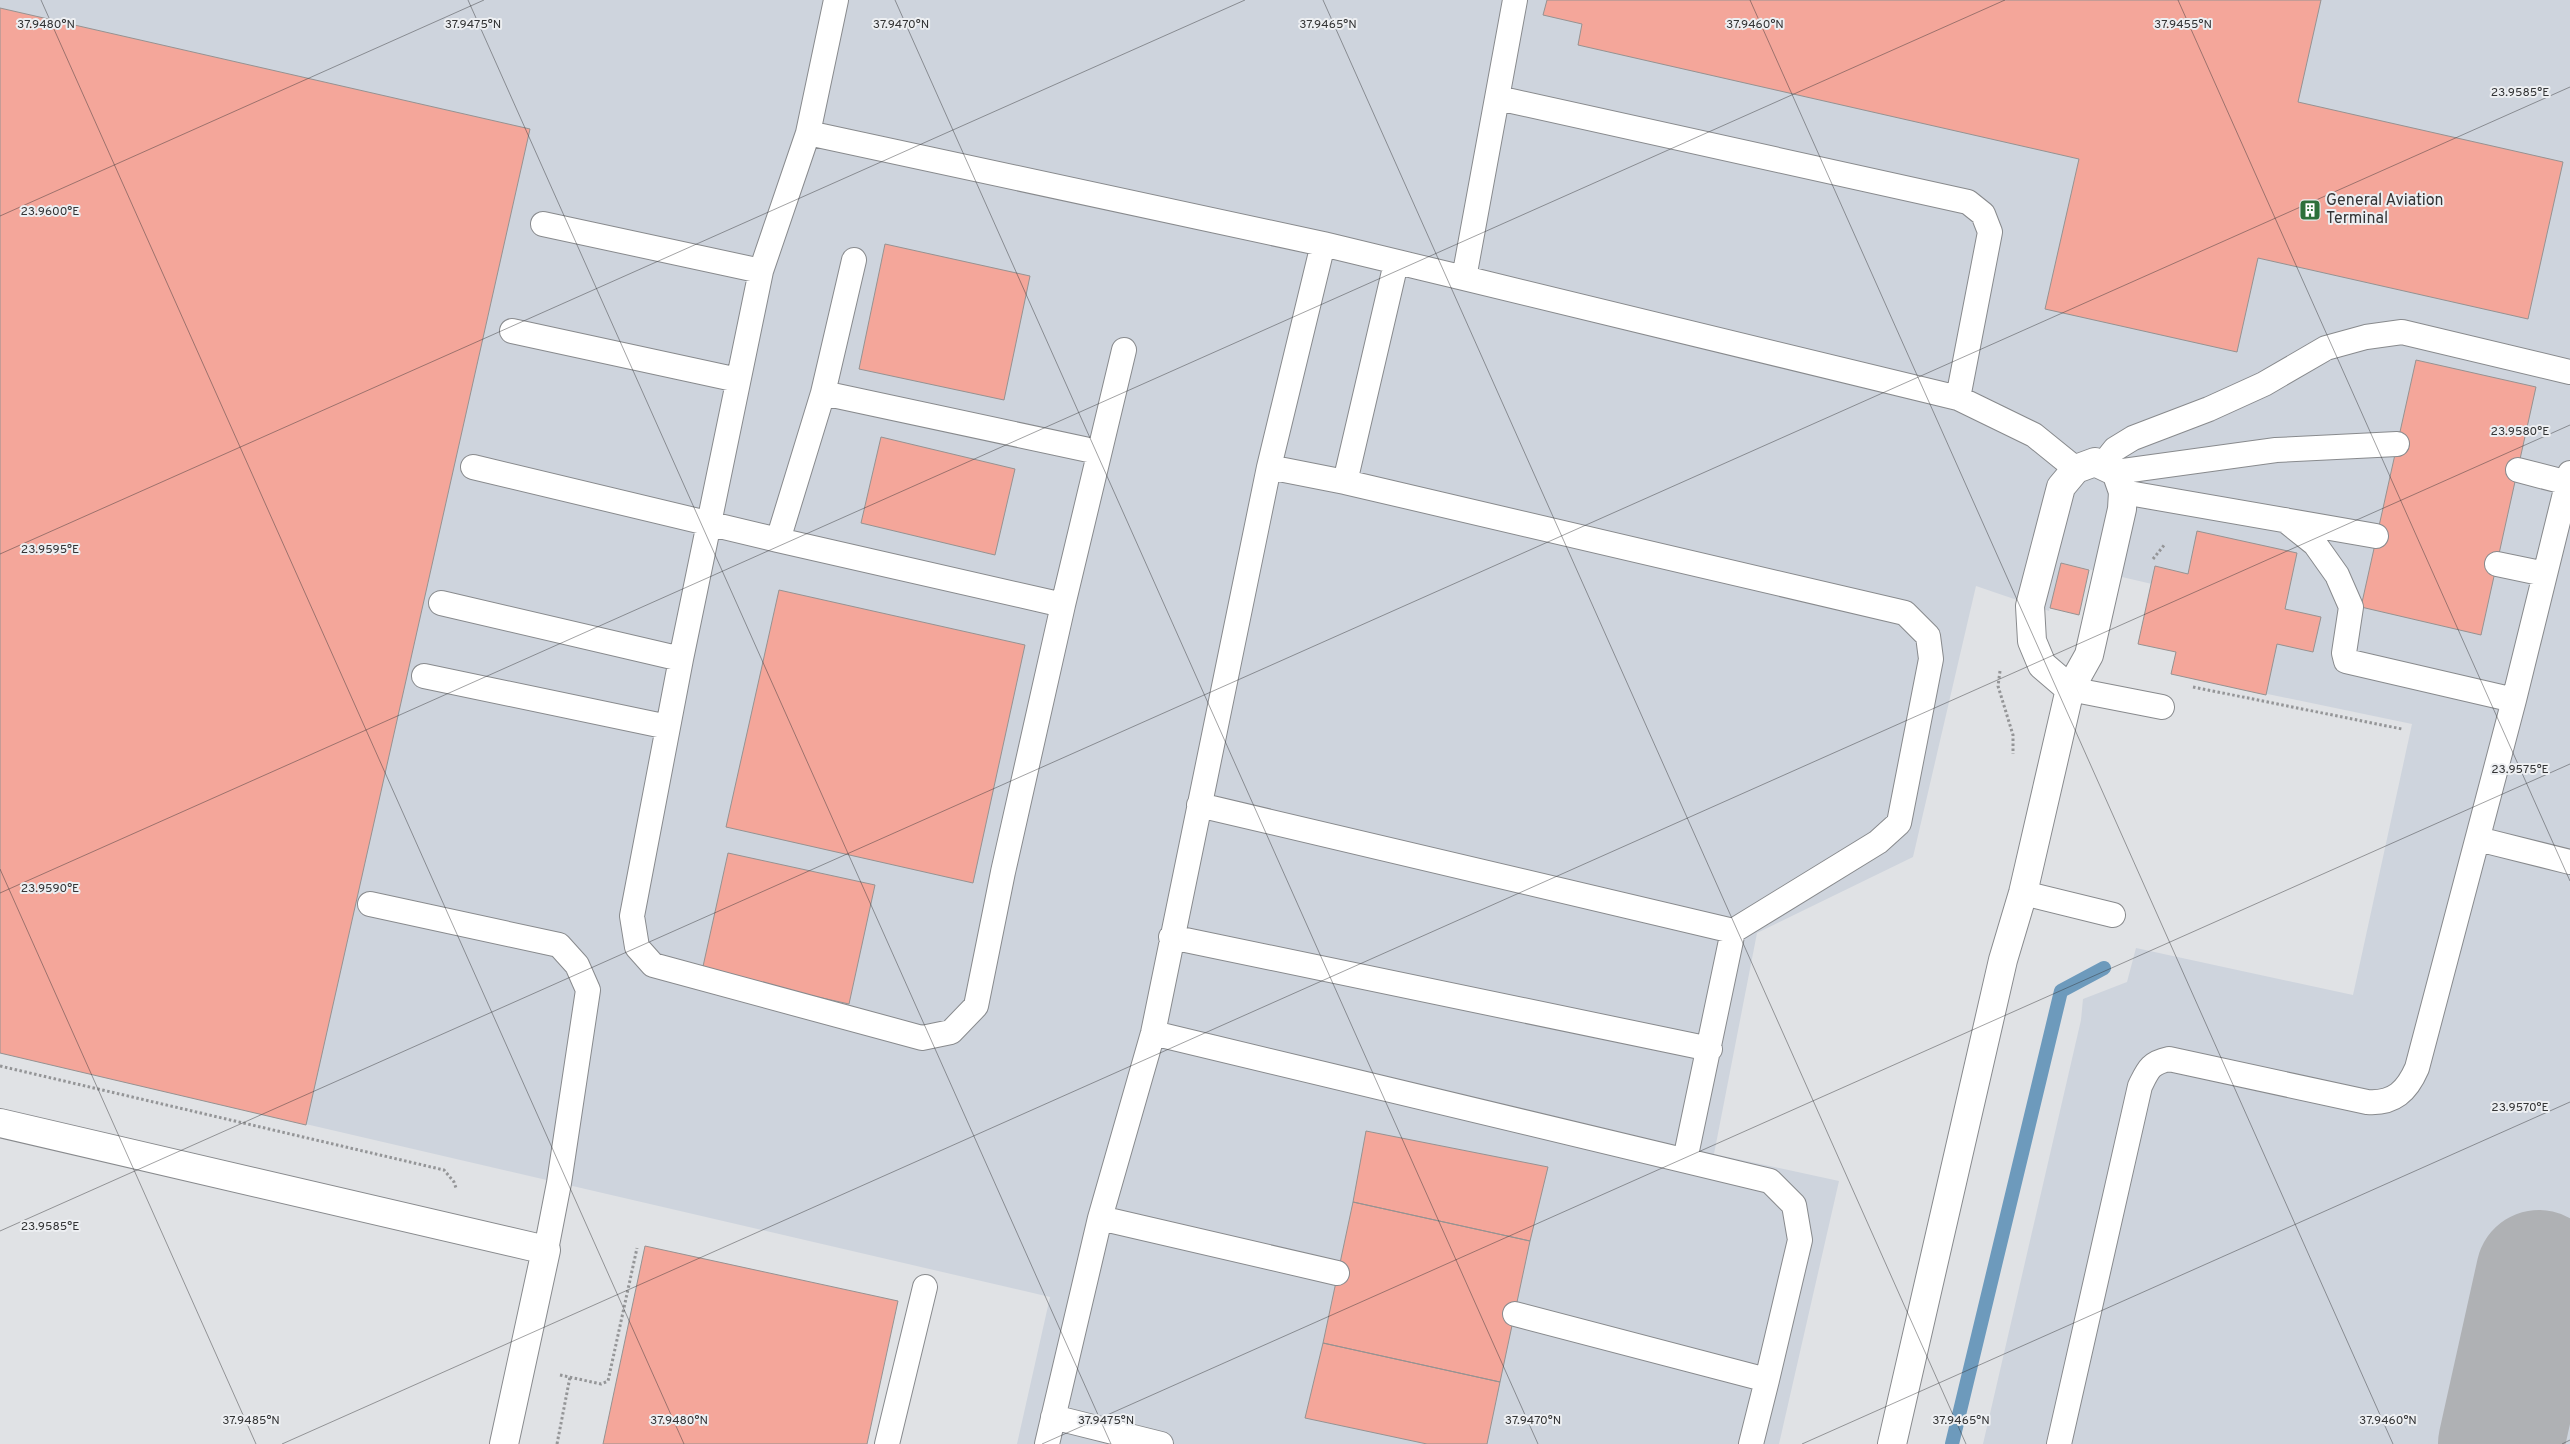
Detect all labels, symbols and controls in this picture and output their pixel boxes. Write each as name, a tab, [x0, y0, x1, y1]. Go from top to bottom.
text: 37.9480°N	[17, 17, 75, 33]
text: 37.9475°N	[445, 17, 501, 33]
text: 37.9470°N	[873, 17, 929, 33]
text: 37.9465°N	[1299, 17, 1357, 33]
text: 37.9460°N	[1726, 17, 1784, 33]
text: 37.9455°N	[2154, 17, 2212, 33]
text: 23.9585°E	[2491, 85, 2549, 101]
place label: General Aviation Terminal	[2326, 191, 2444, 229]
building icon: General Aviation Terminal	[2298, 198, 2322, 222]
text: 23.9600°E	[21, 204, 79, 220]
text: 23.9580°E	[2491, 424, 2549, 440]
text: 23.9595°E	[21, 542, 79, 558]
text: 23.9575°E	[2491, 762, 2549, 778]
text: 23.9590°E	[21, 881, 79, 897]
text: 23.9570°E	[2491, 1100, 2549, 1116]
text: 23.9585°E	[21, 1219, 79, 1235]
text: 37.9485°N	[222, 1413, 280, 1429]
text: 37.9480°N	[650, 1413, 708, 1429]
text: 37.9475°N	[1078, 1413, 1134, 1429]
text: 37.9470°N	[1505, 1413, 1561, 1429]
text: 37.9465°N	[1932, 1413, 1990, 1429]
text: 37.9460°N	[2359, 1413, 2417, 1429]

